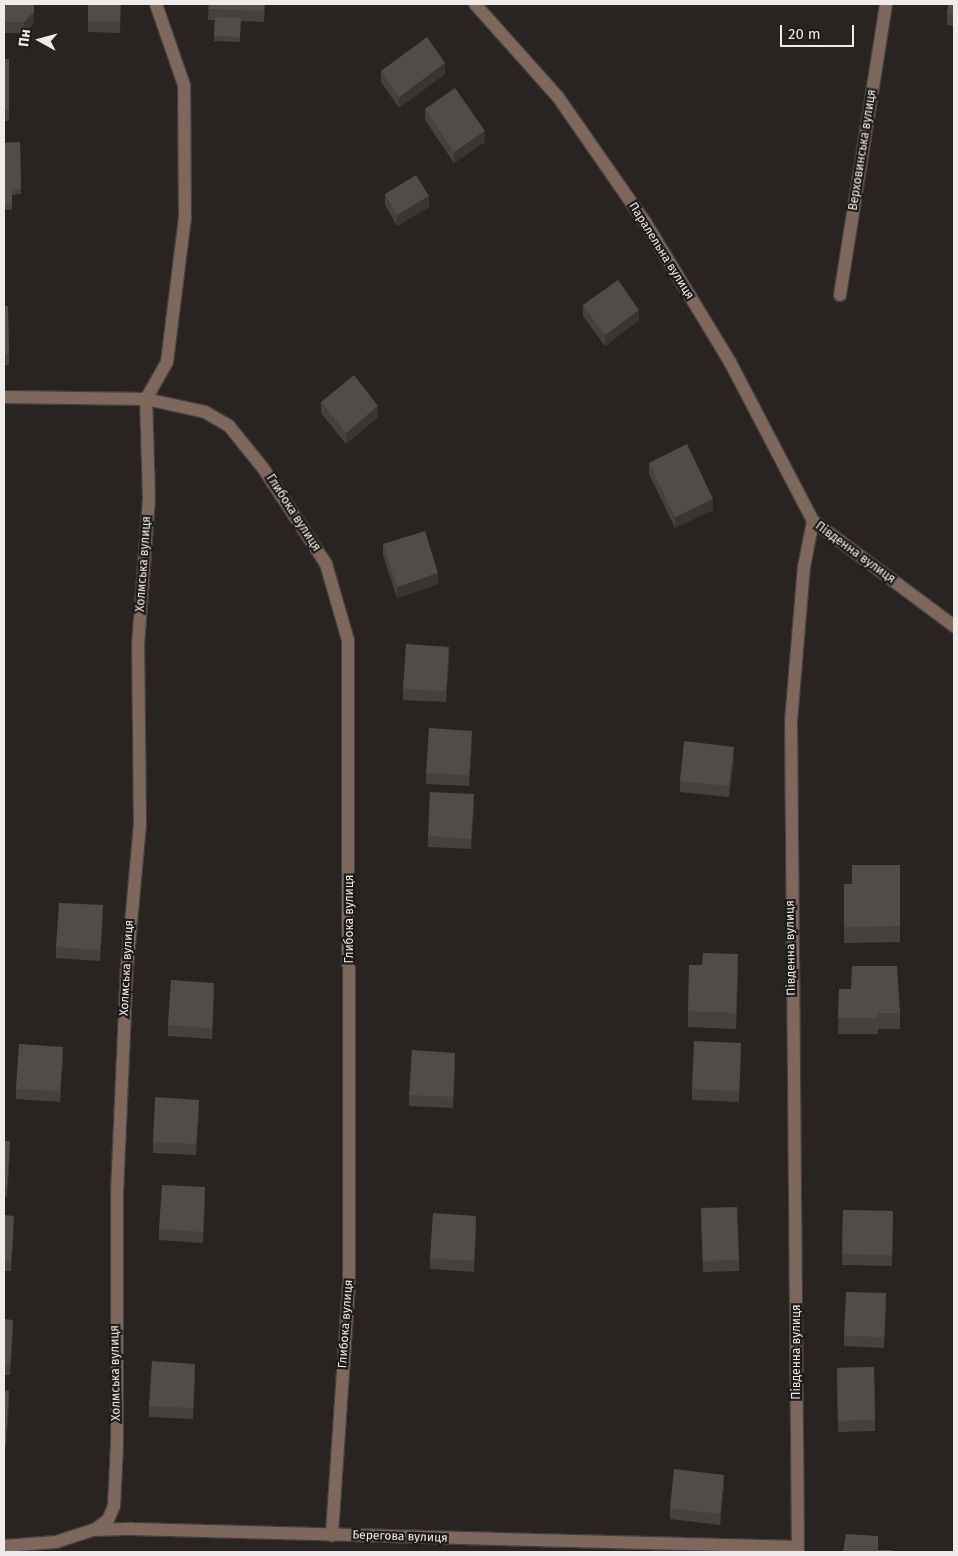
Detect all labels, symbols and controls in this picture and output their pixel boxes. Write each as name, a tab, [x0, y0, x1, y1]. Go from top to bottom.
north arrow	[15, 15, 65, 65]
scale bar	[783, 15, 857, 47]
text: 20 m	[788, 25, 821, 43]
text: Пн	[15, 28, 34, 48]
street label: Верховинська вулиця	[846, 88, 880, 212]
street label: Паралельна вулиця	[625, 200, 697, 302]
street label: Глибока вулиця	[263, 472, 323, 554]
street label: Холмська вулиця	[133, 516, 155, 612]
street label: Південна вулиця	[812, 519, 898, 587]
street label: Глибока вулиця	[343, 875, 357, 963]
street label: Південна вулиця	[783, 900, 799, 996]
street label: Холмська вулиця	[117, 920, 137, 1016]
street label: Глибока вулиця	[336, 1279, 356, 1369]
street label: Південна вулиця	[790, 1304, 804, 1400]
street label: Холмська вулиця	[108, 1325, 124, 1421]
street label: Берегова вулиця	[352, 1528, 448, 1546]

